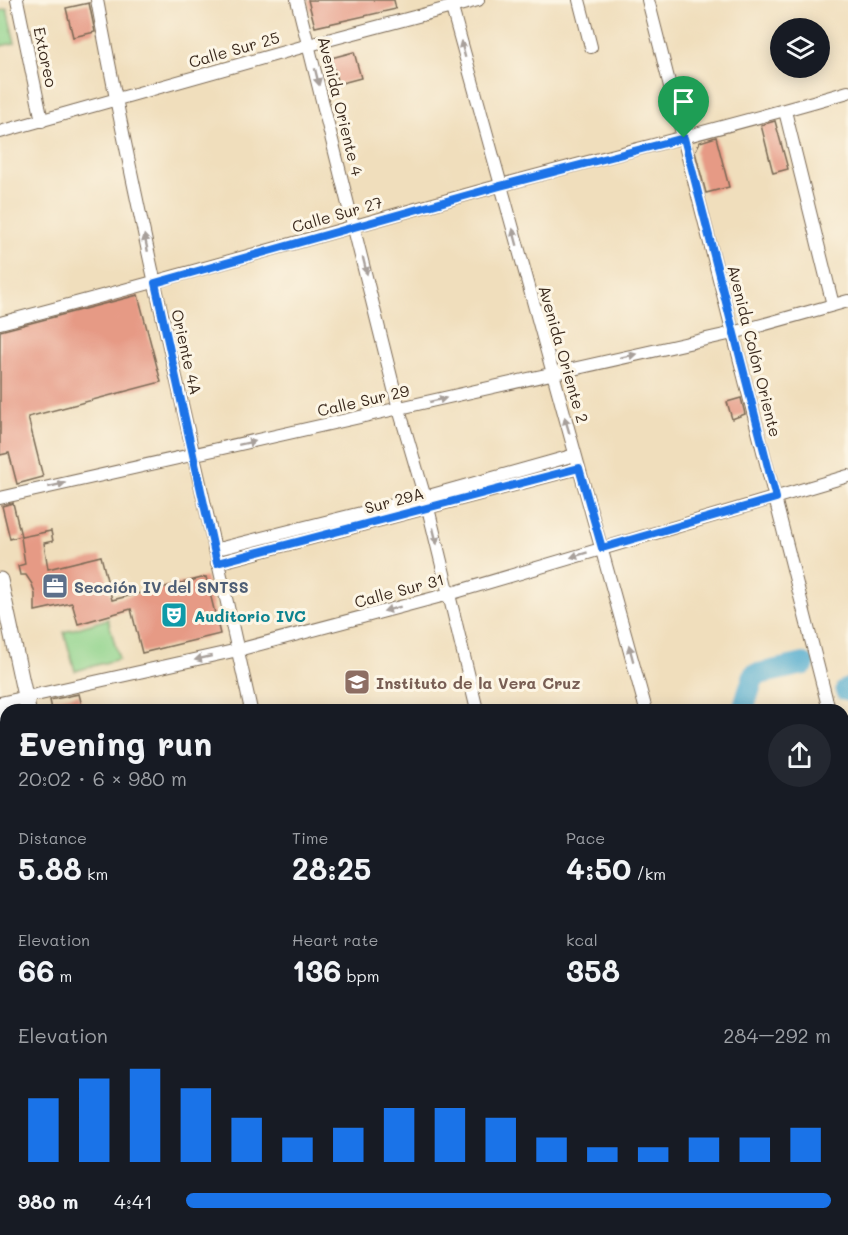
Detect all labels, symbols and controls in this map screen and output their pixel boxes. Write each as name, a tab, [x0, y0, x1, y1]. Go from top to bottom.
map controls	[770, 18, 830, 78]
button: layers	[770, 18, 830, 78]
street label: Extoreo	[29, 25, 63, 89]
street label: Calle Sur 25	[186, 26, 282, 72]
street label: Avenida Oriente 4	[314, 34, 369, 178]
one-way arrow	[458, 40, 467, 58]
one-way arrow	[312, 68, 322, 86]
pin	[658, 76, 709, 138]
icon: arrive	[667, 85, 700, 118]
street label: Calle Sur 27	[289, 191, 385, 237]
one-way arrow	[509, 228, 519, 246]
one-way arrow	[141, 233, 150, 252]
one-way arrow	[360, 257, 370, 275]
street label: Avenida Colón Oriente	[723, 263, 787, 439]
street label: Avenida Oriente 2	[534, 283, 594, 425]
street label: Oriente 4A	[167, 307, 207, 397]
one-way arrow	[619, 351, 637, 361]
street label: Calle Sur 29	[315, 379, 411, 421]
one-way arrow	[429, 395, 447, 405]
one-way arrow	[562, 416, 571, 434]
one-way arrow	[238, 437, 257, 447]
one-way arrow	[48, 480, 67, 489]
street label: Sur 29A	[362, 482, 426, 518]
one-way arrow	[431, 527, 441, 545]
one-way arrow	[570, 551, 588, 560]
street label: Calle Sur 31	[352, 568, 446, 612]
office icon: Sección IV del SNTSS	[40, 571, 70, 601]
place label: Sección IV del SNTSS	[74, 576, 249, 597]
theatre icon: Auditorio IVC	[159, 600, 189, 630]
place label: Auditorio IVC	[194, 605, 306, 626]
one-way arrow	[382, 605, 400, 614]
one-way arrow	[625, 644, 635, 662]
one-way arrow	[194, 653, 212, 663]
school or university icon: Instituto de la Vera Cruz	[342, 667, 372, 697]
place label: Instituto de la Vera Cruz	[376, 672, 581, 693]
text: Evening run	[18, 721, 212, 764]
button: share	[768, 724, 831, 787]
text: 20:02 · 6 × 980 m	[18, 765, 187, 791]
text: Distance	[18, 827, 87, 848]
text: Time	[292, 827, 328, 848]
text: Pace	[566, 827, 605, 848]
text: 5.88	[18, 848, 82, 888]
text: 28:25	[292, 848, 371, 888]
text: 4:50	[566, 848, 631, 888]
text: km	[82, 863, 108, 884]
text: /km	[631, 863, 666, 884]
text: Elevation	[18, 929, 90, 950]
text: Heart rate	[292, 929, 378, 950]
text: kcal	[566, 929, 598, 950]
text: 66	[18, 950, 54, 990]
text: 136	[292, 950, 341, 990]
text: 358	[566, 950, 620, 990]
text: m	[54, 965, 72, 986]
text: bpm	[341, 965, 379, 986]
text: Elevation	[18, 1022, 108, 1048]
text: 284–292 m	[723, 1022, 831, 1048]
text: 980 m	[18, 1188, 78, 1214]
text: 4:41	[114, 1188, 153, 1214]

